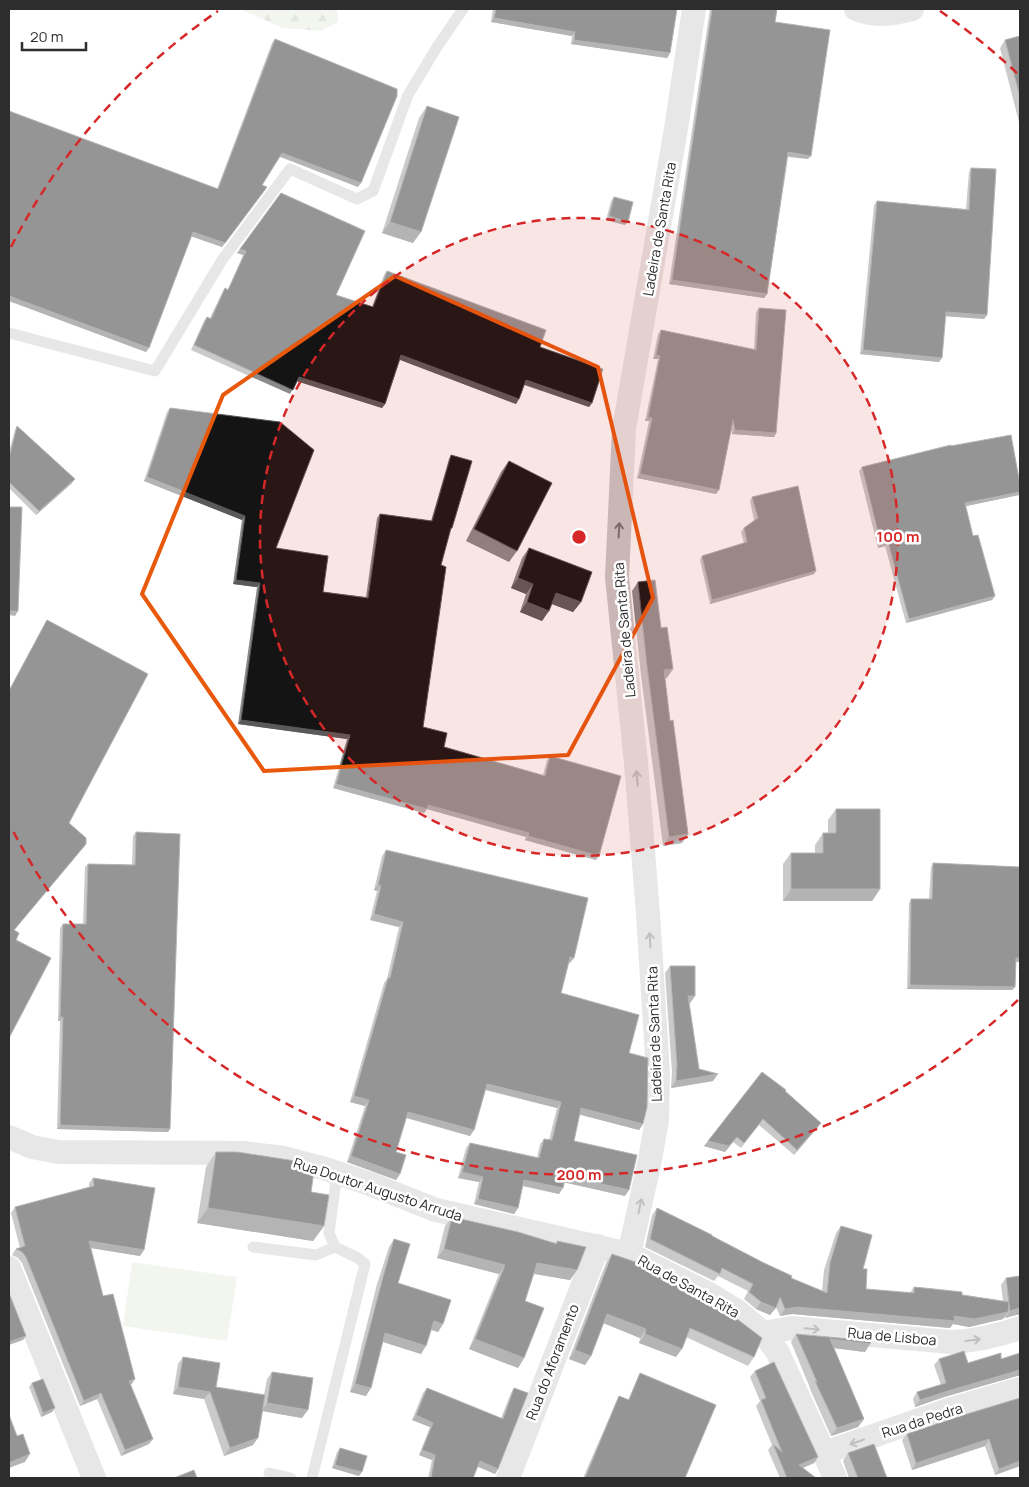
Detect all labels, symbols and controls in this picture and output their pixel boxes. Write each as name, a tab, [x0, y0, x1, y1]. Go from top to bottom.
scale bar	[22, 20, 86, 52]
text: 20 m	[30, 26, 63, 47]
street label: Ladeira de Santa Rita	[638, 161, 680, 297]
one-way arrow	[615, 522, 624, 538]
text: 100 m	[877, 526, 919, 547]
centre of rings	[570, 528, 588, 546]
street label: Ladeira de Santa Rita	[609, 562, 639, 698]
one-way arrow	[632, 771, 642, 787]
one-way arrow	[645, 933, 655, 949]
street label: Ladeira de Santa Rita	[642, 966, 666, 1102]
street label: Rua Doutor Augusto Arruda	[291, 1153, 465, 1225]
text: 200 m	[556, 1164, 602, 1185]
one-way arrow	[636, 1198, 645, 1214]
street label: Rua de Santa Rita	[635, 1250, 743, 1322]
street label: Rua do Aforamento	[521, 1301, 583, 1423]
street label: Rua de Lisboa	[847, 1323, 937, 1349]
one-way arrow	[803, 1325, 819, 1334]
one-way arrow	[965, 1335, 981, 1345]
street label: Rua da Pedra	[879, 1398, 965, 1442]
one-way arrow	[850, 1438, 866, 1447]

